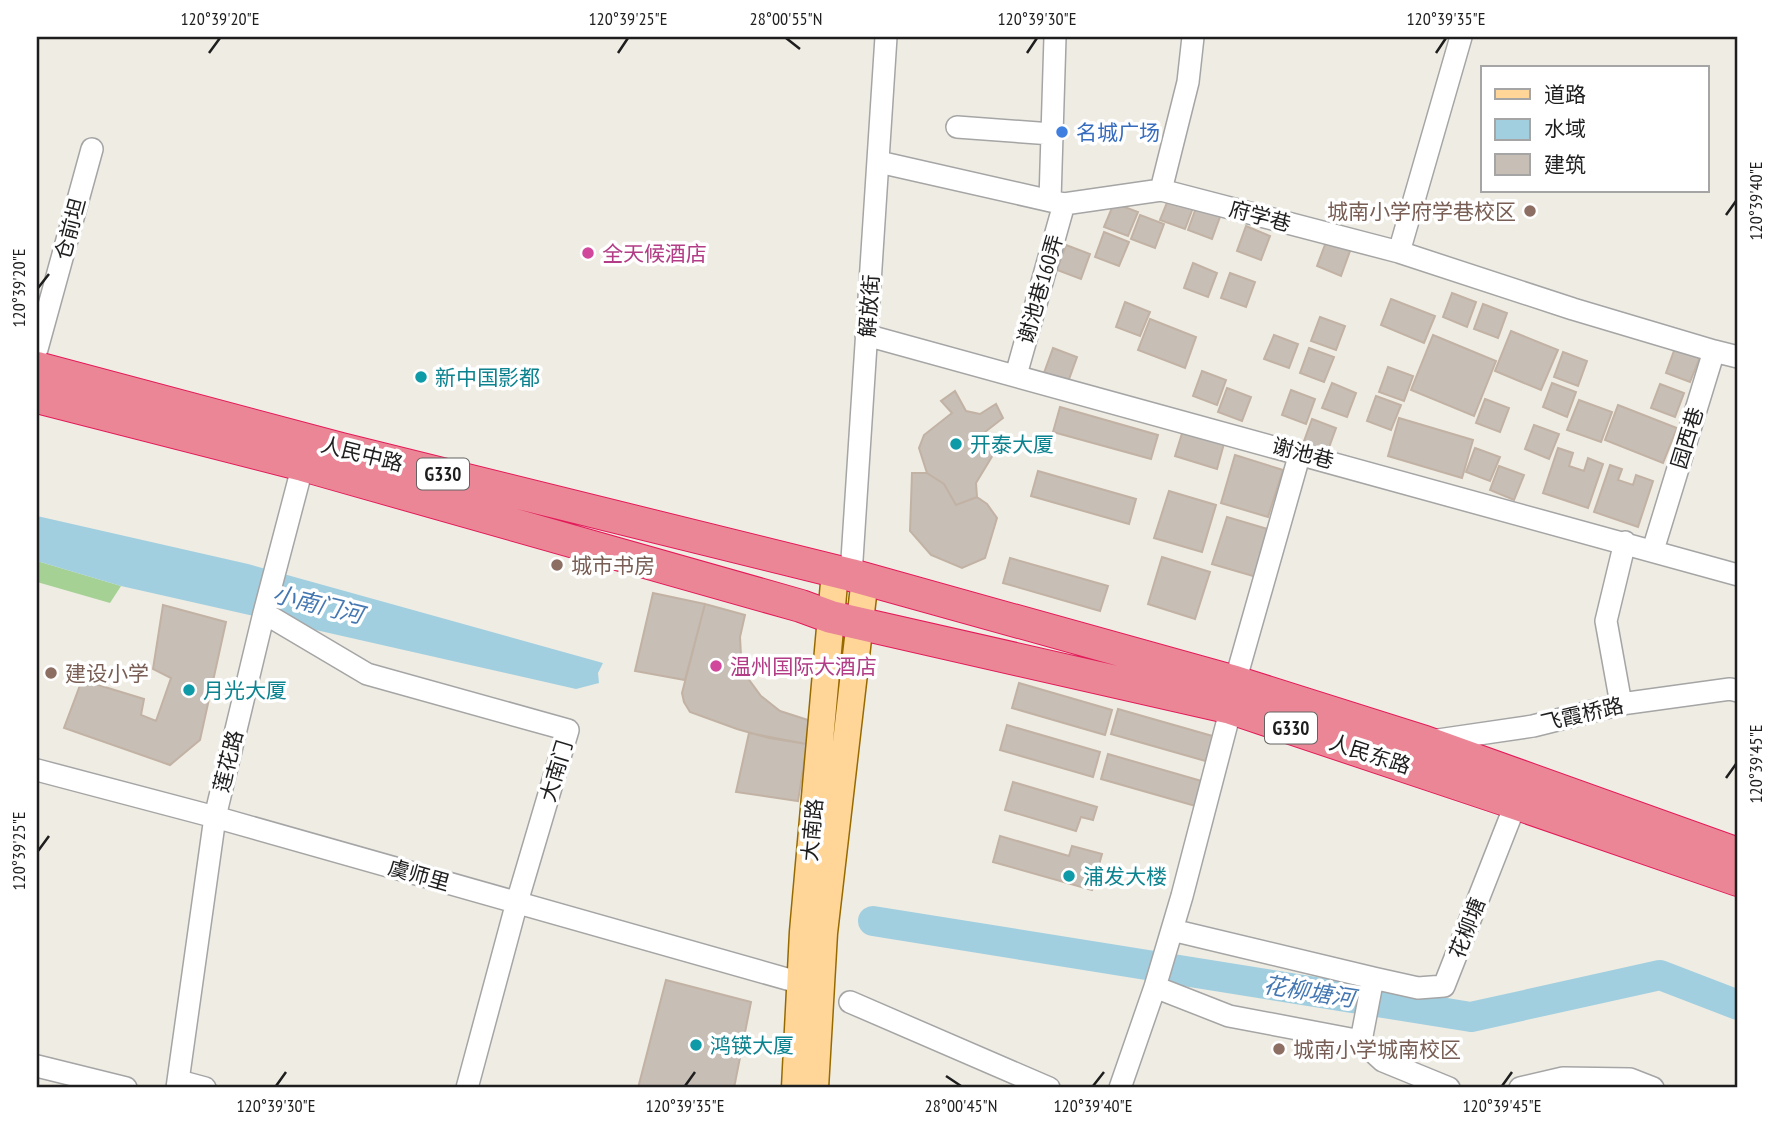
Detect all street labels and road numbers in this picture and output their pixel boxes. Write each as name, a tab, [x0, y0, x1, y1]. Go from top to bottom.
street label: 仓前坦	[49, 195, 91, 263]
street label: 府学巷	[1226, 195, 1294, 237]
street label: 谢池巷160弄	[1012, 231, 1068, 347]
street label: 解放街	[853, 274, 885, 338]
street label: 园西巷	[1665, 404, 1709, 472]
street label: 人民中路	[318, 431, 406, 477]
street label: 谢池巷	[1269, 432, 1337, 474]
road number: G330	[417, 458, 469, 489]
street label: 飞霞桥路	[1538, 691, 1626, 737]
road number: G330	[1265, 712, 1317, 744]
street label: 莲花路	[207, 727, 249, 795]
street label: 人民东路	[1326, 728, 1414, 780]
street label: 大南门	[534, 737, 578, 805]
street label: 大南路	[796, 797, 828, 863]
street label: 虞师里	[385, 853, 453, 897]
street label: 花柳塘	[1443, 894, 1491, 962]

